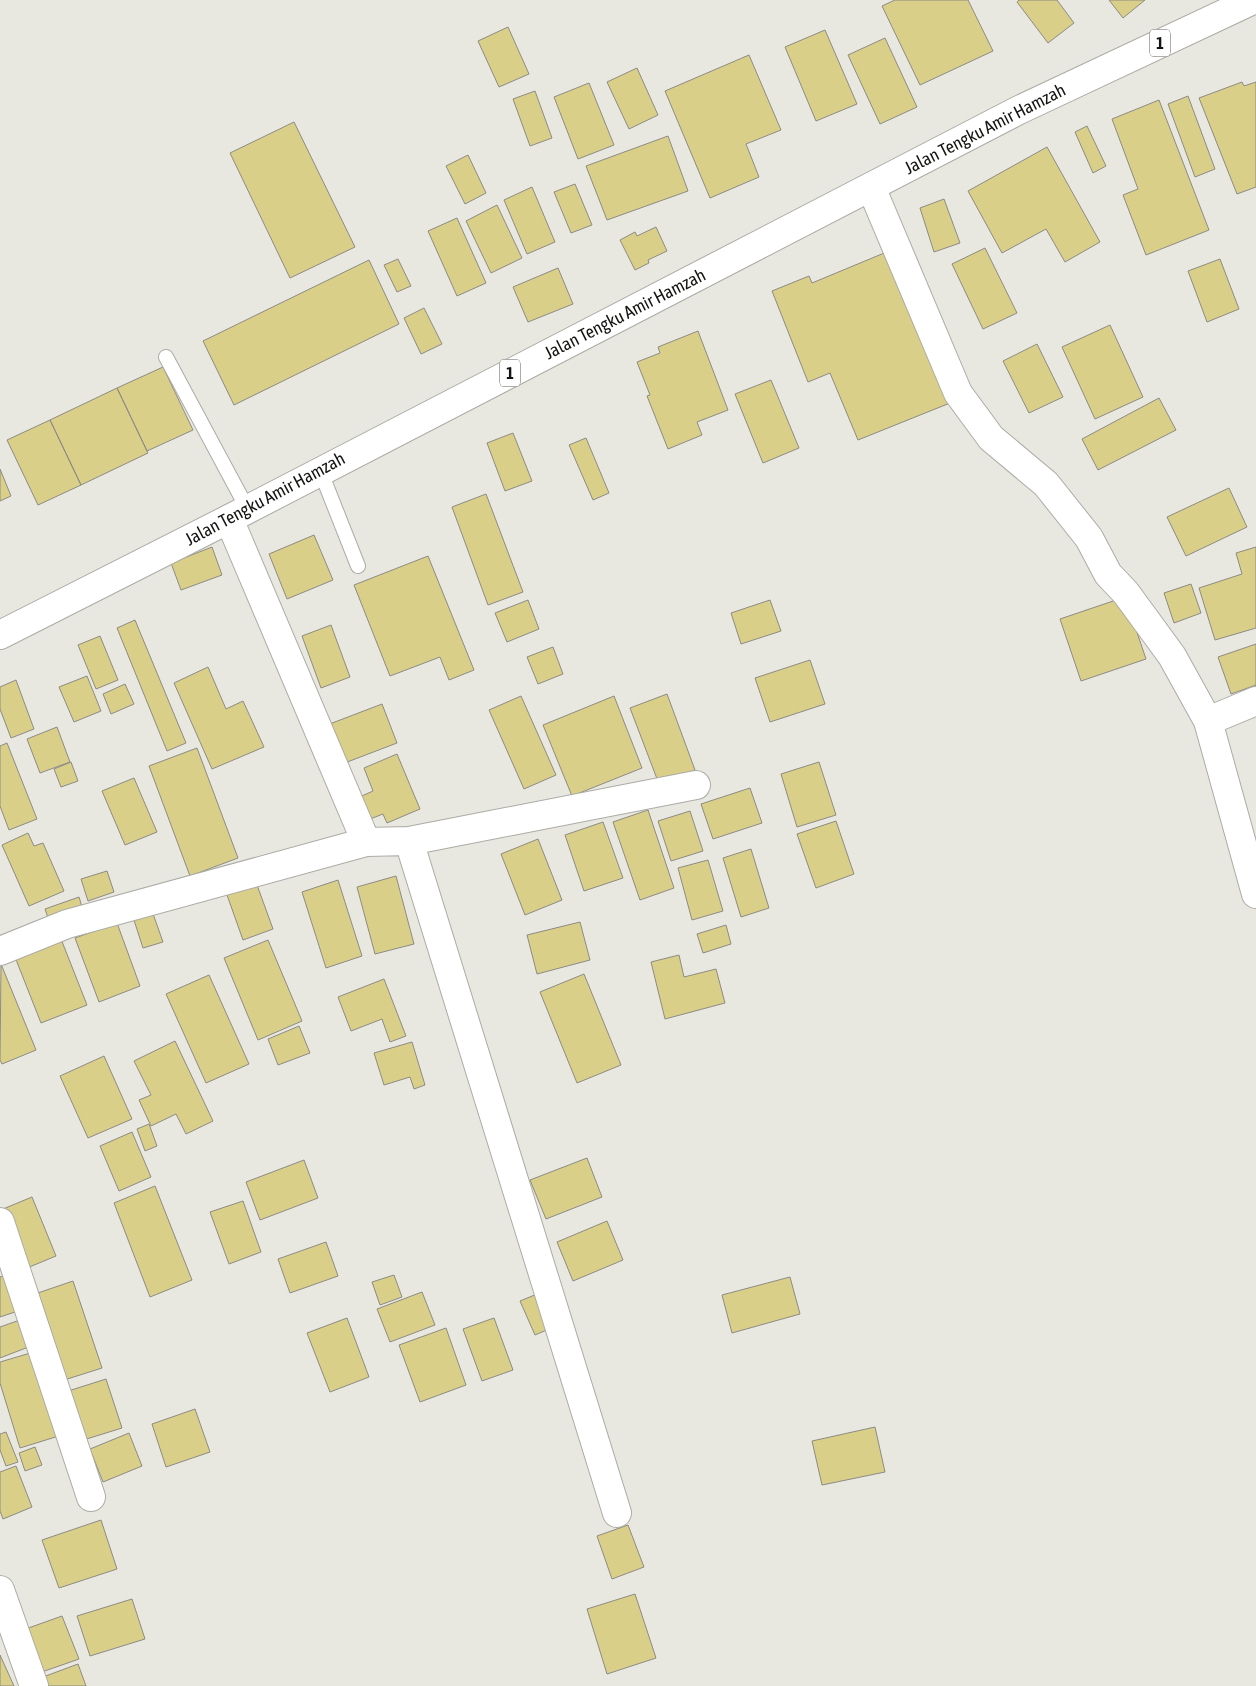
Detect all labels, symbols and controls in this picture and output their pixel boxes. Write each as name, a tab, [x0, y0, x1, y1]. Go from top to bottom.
road number: 1	[1150, 29, 1170, 56]
street label: Jalan Tengku Amir Hamzah	[901, 79, 1069, 178]
street label: Jalan Tengku Amir Hamzah	[541, 264, 709, 363]
road number: 1	[500, 359, 520, 386]
street label: Jalan Tengku Amir Hamzah	[181, 447, 348, 550]

